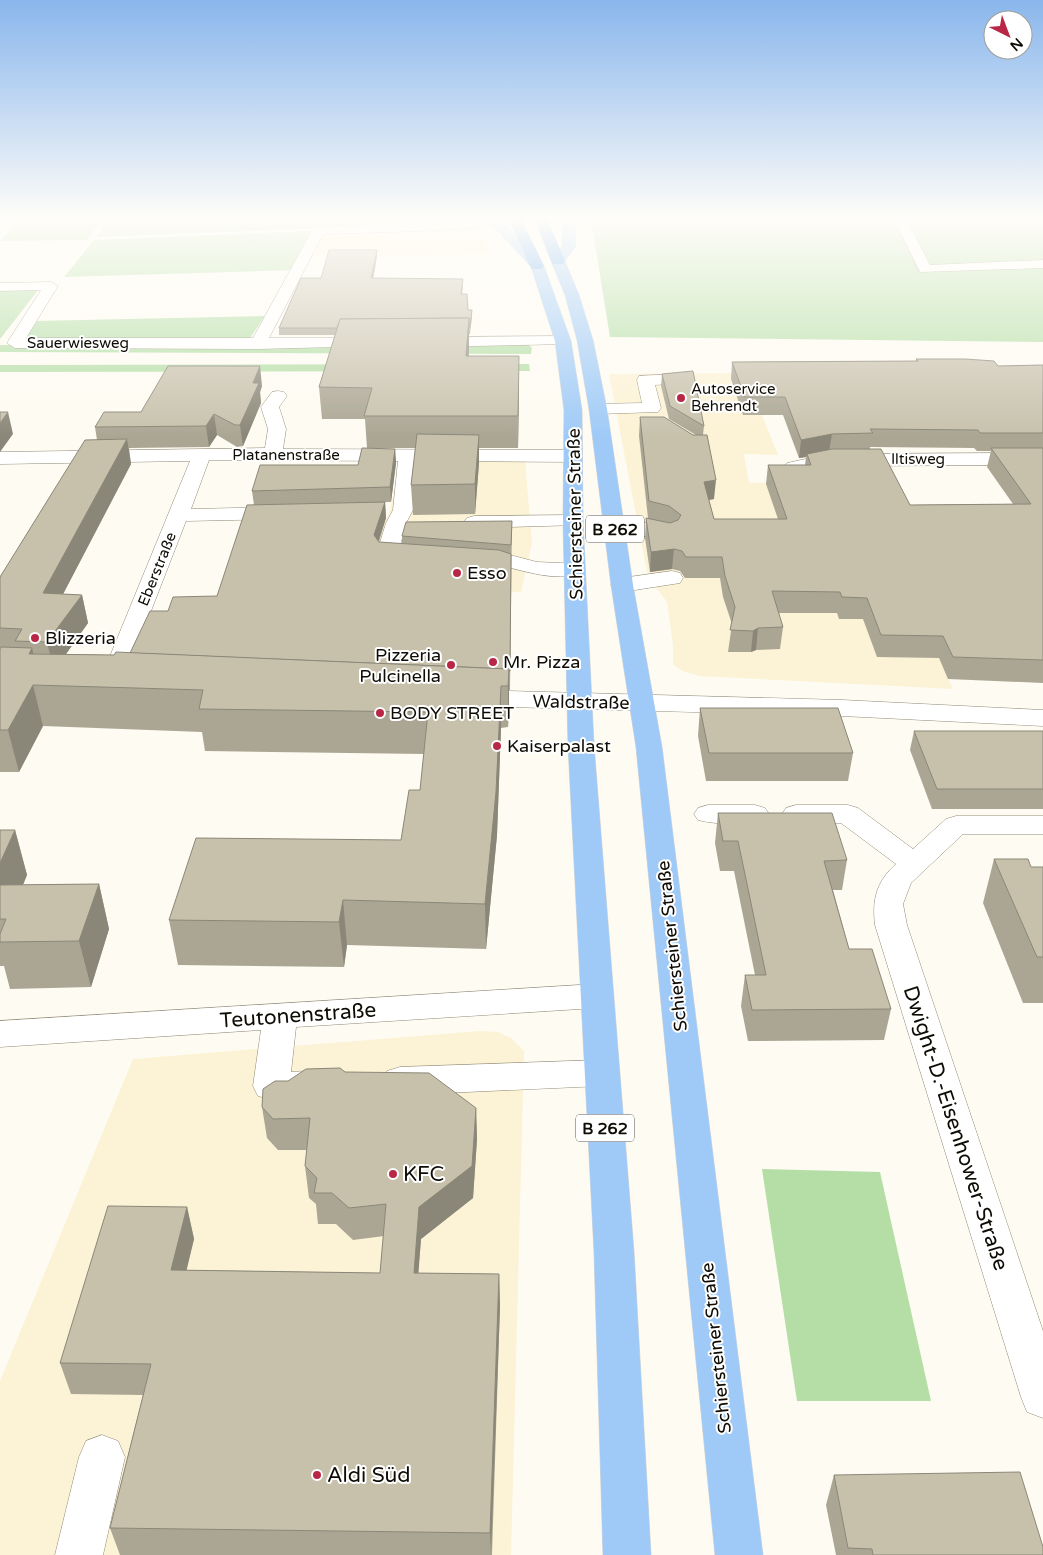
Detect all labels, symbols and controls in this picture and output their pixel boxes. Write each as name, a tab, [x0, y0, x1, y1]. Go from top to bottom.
north arrow	[983, 10, 1033, 60]
text: N	[1006, 34, 1026, 54]
street label: Sauerwiesweg	[27, 334, 129, 352]
place label: Autoservice Behrendt	[691, 380, 775, 415]
marker: Autoservice Behrendt	[675, 392, 687, 404]
street label: Schiersteiner Straße	[563, 428, 587, 600]
street label: Platanenstraße	[232, 446, 340, 464]
street label: Iltisweg	[891, 450, 945, 468]
road number: B 262	[586, 516, 644, 542]
street label: Eberstraße	[134, 529, 180, 609]
place label: Esso	[467, 562, 507, 584]
marker: Esso	[451, 567, 463, 579]
place label: Blizzeria	[45, 627, 116, 649]
marker: Blizzeria	[29, 632, 41, 644]
place label: Pizzeria Pulcinella	[359, 644, 441, 687]
place label: Mr. Pizza	[503, 651, 580, 673]
marker: Mr. Pizza	[487, 656, 499, 668]
marker: Pizzeria Pulcinella	[445, 659, 457, 671]
street label: Waldstraße	[532, 690, 630, 714]
place label: BODY STREET	[390, 702, 514, 724]
marker: BODY STREET	[374, 707, 386, 719]
place label: Kaiserpalast	[507, 735, 611, 757]
marker: Kaiserpalast	[491, 740, 503, 752]
street label: Schiersteiner Straße	[652, 860, 692, 1032]
street label: Dwight-D.-Eisenhower-Straße	[898, 983, 1013, 1274]
street label: Teutonenstraße	[219, 998, 377, 1033]
road number: B 262	[576, 1114, 634, 1142]
place label: KFC	[403, 1162, 444, 1187]
marker: KFC	[387, 1168, 399, 1180]
street label: Schiersteiner Straße	[696, 1262, 736, 1434]
place label: Aldi Süd	[327, 1463, 411, 1488]
marker: Aldi Süd	[311, 1469, 323, 1481]

